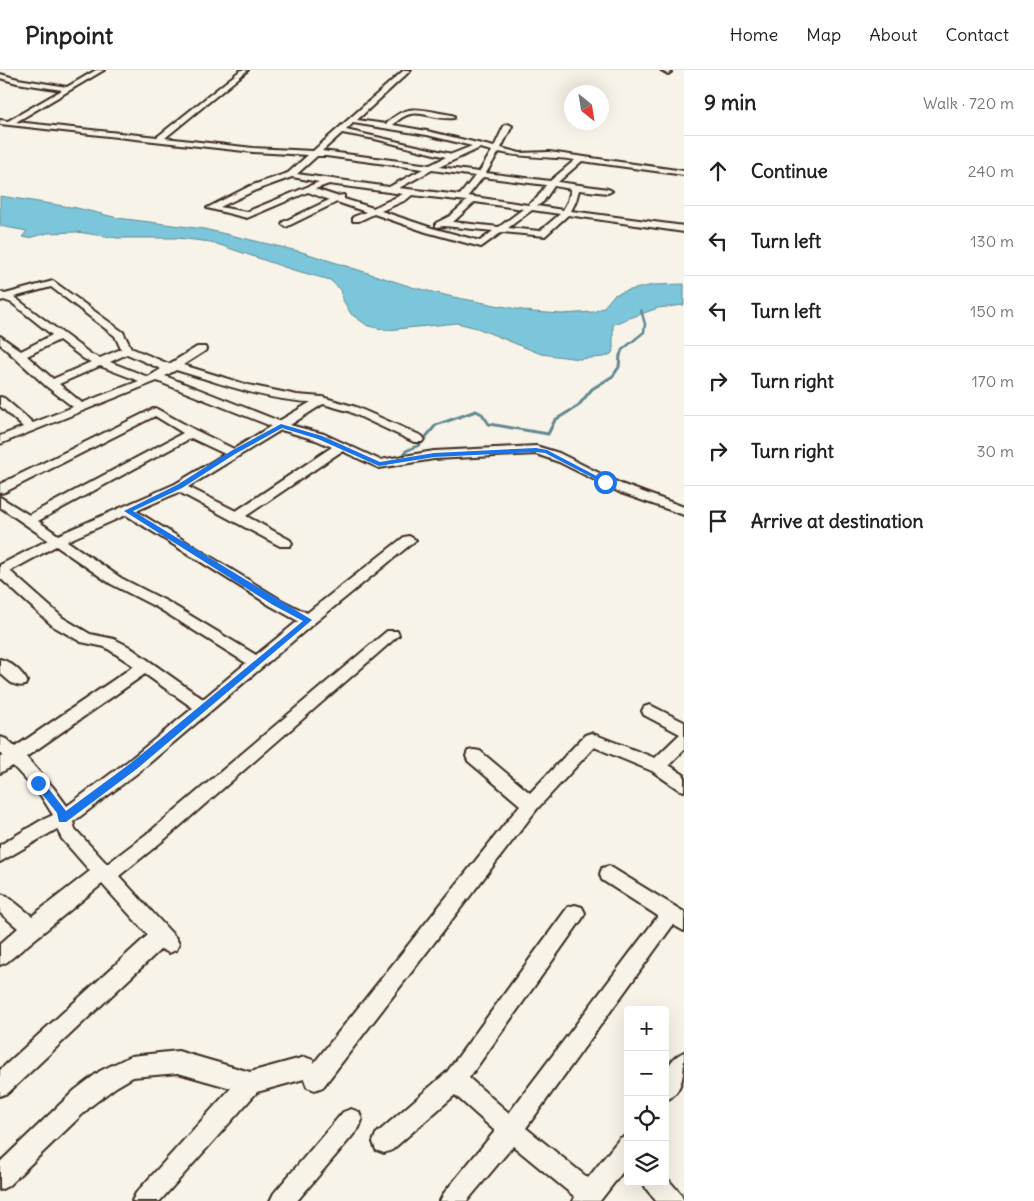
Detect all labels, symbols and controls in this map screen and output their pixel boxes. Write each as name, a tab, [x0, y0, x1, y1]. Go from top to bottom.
text: Pinpoint	[25, 20, 113, 50]
text: Home	[730, 23, 778, 46]
text: Map	[806, 23, 841, 46]
text: About	[869, 23, 917, 46]
text: Contact	[945, 23, 1009, 46]
north arrow	[564, 85, 609, 130]
text: 9 min	[704, 89, 756, 116]
text: Walk · 720 m	[923, 93, 1014, 113]
icon: ahead	[704, 157, 732, 185]
text: Continue	[751, 159, 828, 183]
text: 240 m	[968, 161, 1014, 181]
icon: left	[704, 227, 732, 255]
text: Turn left	[751, 229, 821, 253]
text: 130 m	[970, 231, 1014, 251]
icon: left	[704, 297, 732, 325]
text: Turn left	[751, 299, 821, 323]
text: 150 m	[970, 301, 1014, 321]
icon: right	[704, 367, 732, 395]
text: Turn right	[751, 369, 834, 393]
text: 170 m	[971, 371, 1014, 391]
icon: right	[704, 437, 732, 465]
text: Turn right	[751, 439, 834, 463]
text: 30 m	[977, 441, 1014, 461]
route start	[594, 471, 617, 494]
icon: arrive	[704, 507, 732, 535]
text: Arrive at destination	[751, 509, 924, 533]
route end	[27, 772, 50, 795]
map controls	[624, 1006, 669, 1186]
button: +	[624, 1006, 669, 1051]
button: −	[624, 1051, 669, 1096]
button: locate	[624, 1096, 669, 1141]
button: layers	[624, 1141, 669, 1186]

